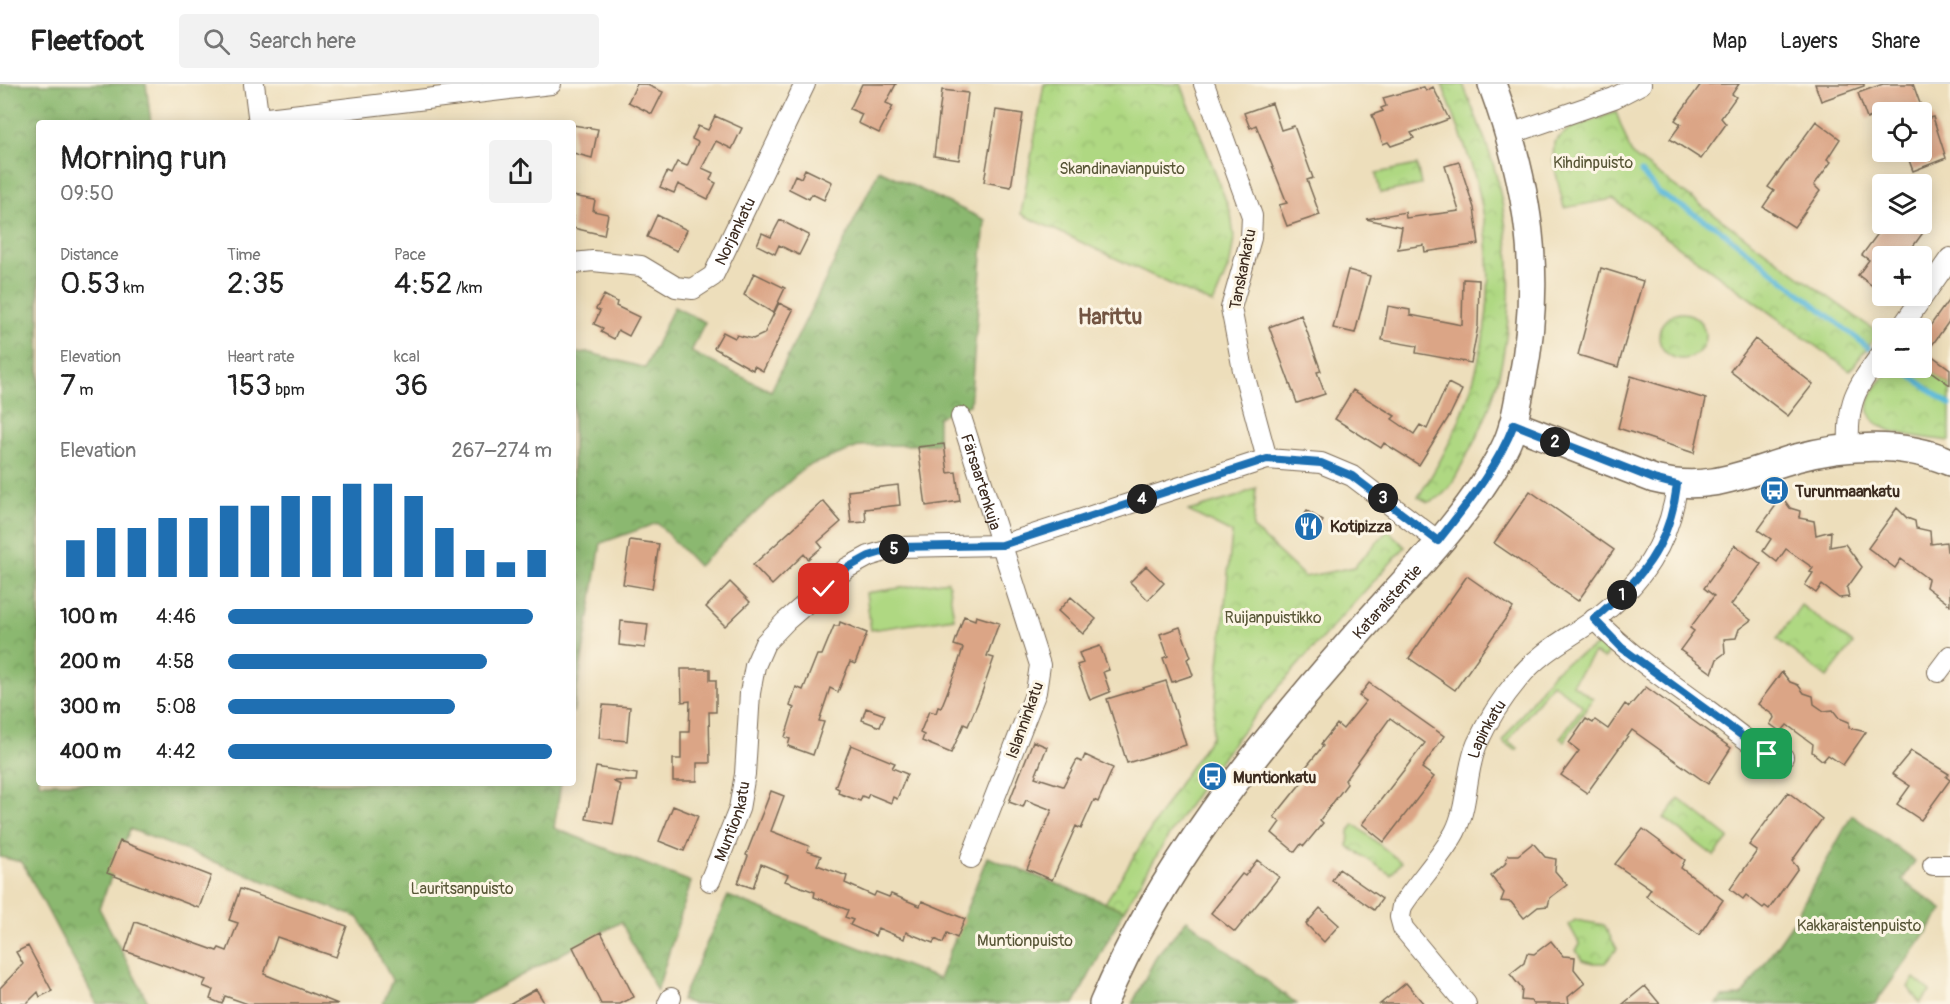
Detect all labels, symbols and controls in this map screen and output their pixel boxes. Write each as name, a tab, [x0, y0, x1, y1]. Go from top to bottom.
search box	[179, 14, 599, 68]
text: Fleetfoot	[30, 24, 143, 59]
icon: search	[200, 25, 233, 58]
text: Search here	[248, 27, 356, 55]
text: Map	[1712, 28, 1747, 55]
text: Layers	[1780, 28, 1838, 55]
text: Share	[1871, 28, 1920, 55]
map controls	[1872, 102, 1932, 378]
button: locate	[1872, 102, 1932, 162]
text: Morning run	[60, 138, 227, 179]
button: share	[489, 140, 552, 203]
park label: Kihdinpuisto	[1553, 153, 1634, 173]
park label: Skandinavianpuisto	[1059, 159, 1185, 179]
button: layers	[1872, 174, 1932, 234]
text: 09:50	[60, 181, 114, 206]
street label: Norjankatu	[711, 194, 760, 269]
street label: Tanskankatu	[1225, 227, 1261, 311]
text: Distance	[60, 245, 119, 265]
text: Time	[227, 245, 260, 265]
text: Pace	[394, 245, 426, 265]
button: +	[1872, 246, 1932, 306]
text: 0.53	[60, 265, 120, 302]
text: 2:35	[227, 265, 285, 302]
text: 4:52	[394, 265, 452, 302]
text: km	[120, 278, 144, 298]
text: /km	[452, 278, 483, 298]
district label: Harittu	[1078, 303, 1142, 331]
button: −	[1872, 318, 1932, 378]
text: Elevation	[60, 347, 121, 367]
text: Heart rate	[227, 347, 294, 367]
text: kcal	[394, 347, 420, 367]
text: 7	[60, 367, 76, 404]
text: 153	[227, 367, 272, 404]
text: 36	[394, 367, 428, 404]
text: m	[76, 380, 94, 400]
text: bpm	[272, 380, 305, 400]
pin: 2	[1540, 427, 1570, 457]
street label: Färsaartenkuja	[956, 432, 1005, 533]
text: 2	[1551, 432, 1559, 452]
text: Elevation	[60, 438, 136, 463]
text: 267–274 m	[452, 438, 552, 463]
bus stop icon: Turunmaankatu	[1758, 475, 1790, 507]
place label: Turunmaankatu	[1794, 482, 1900, 502]
pin: 3	[1368, 483, 1398, 513]
pin: 4	[1127, 484, 1157, 514]
text: 3	[1379, 488, 1387, 508]
text: 4	[1137, 489, 1147, 509]
restaurant icon: Kotipizza	[1293, 510, 1325, 542]
place label: Kotipizza	[1330, 517, 1393, 537]
pin: 5	[879, 534, 909, 564]
text: 5	[890, 539, 898, 559]
street label: Kataraistentie	[1349, 560, 1427, 643]
pin	[798, 563, 849, 614]
icon: check	[807, 572, 840, 605]
pin: 1	[1607, 580, 1637, 610]
text: 1	[1619, 585, 1625, 605]
text: 100 m	[60, 604, 117, 629]
text: 4:46	[156, 604, 196, 629]
park label: Ruijanpuistikko	[1224, 608, 1322, 628]
text: 200 m	[60, 649, 121, 674]
text: 4:58	[156, 649, 194, 674]
street label: Islanninkatu	[1002, 679, 1048, 762]
text: 300 m	[60, 694, 121, 719]
text: 5:08	[156, 694, 196, 719]
street label: Lapinkatu	[1464, 696, 1511, 761]
pin	[1741, 728, 1792, 779]
icon: arrive	[1750, 737, 1783, 770]
text: 400 m	[60, 739, 121, 764]
text: 4:42	[156, 739, 196, 764]
bus stop icon: Muntionkatu	[1196, 761, 1228, 793]
place label: Muntionkatu	[1233, 768, 1316, 788]
street label: Muntionkatu	[710, 780, 755, 864]
park label: Lauritsanpuisto	[410, 879, 514, 899]
park label: Kakkaraistenpuisto	[1797, 916, 1922, 936]
park label: Muntionpuisto	[977, 931, 1073, 951]

